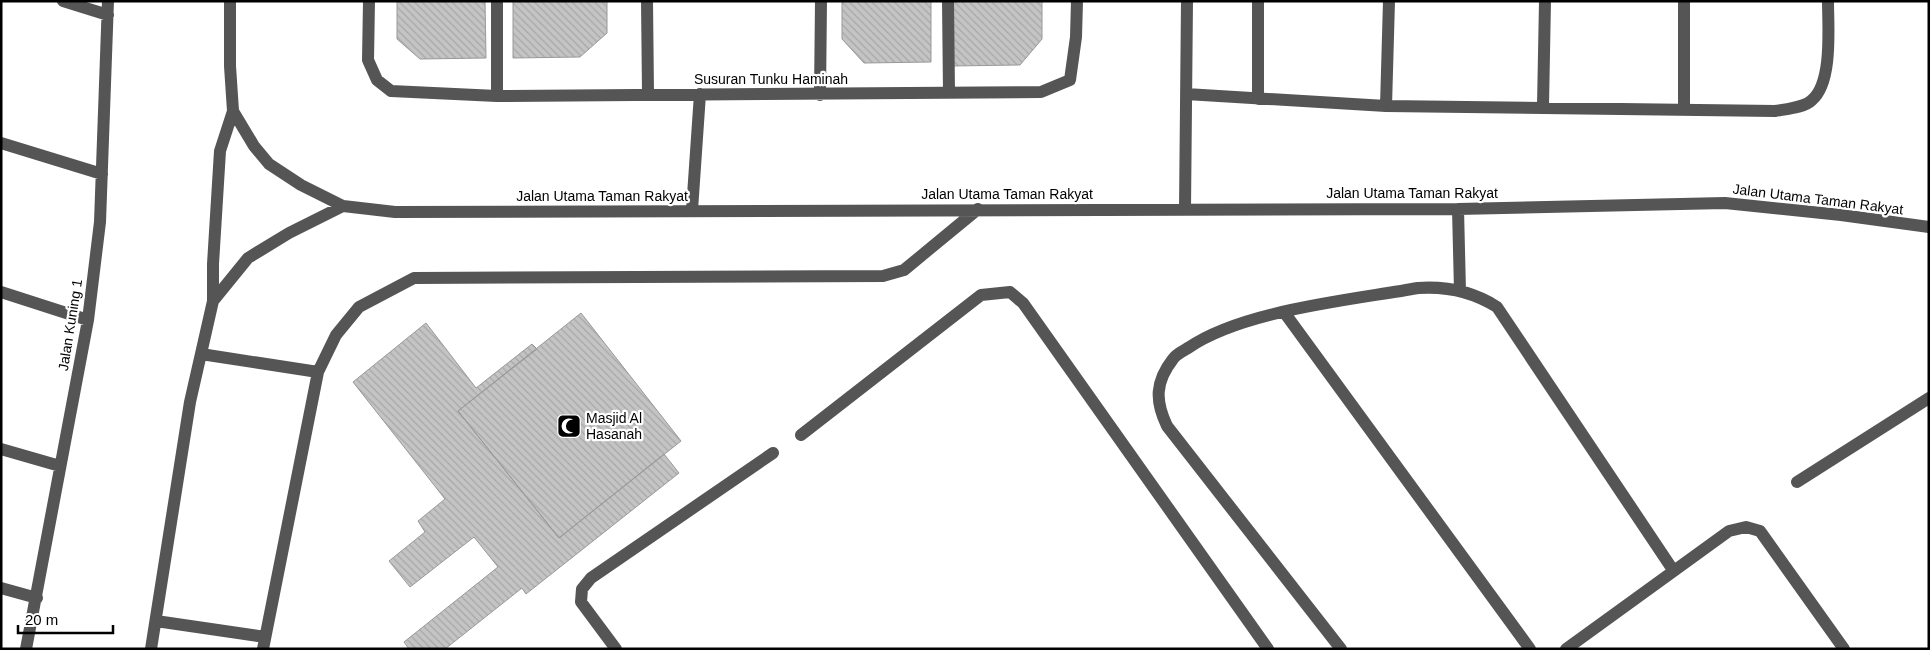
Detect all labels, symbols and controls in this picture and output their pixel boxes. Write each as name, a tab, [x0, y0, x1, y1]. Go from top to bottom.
street label: Susuran Tunku Haminah	[694, 71, 848, 87]
street label: Jalan Utama Taman Rakyat	[1732, 181, 1904, 217]
street label: Jalan Utama Taman Rakyat	[1326, 185, 1498, 201]
street label: Jalan Utama Taman Rakyat	[921, 186, 1093, 202]
street label: Jalan Utama Taman Rakyat	[516, 188, 688, 204]
street label: Jalan Kuning 1	[55, 278, 85, 372]
place label: Masjid Al Hasanah	[586, 410, 642, 442]
mosque icon: Masjid Al Hasanah	[556, 413, 582, 439]
scale bar	[18, 602, 112, 634]
text: 20 m	[25, 611, 58, 628]

